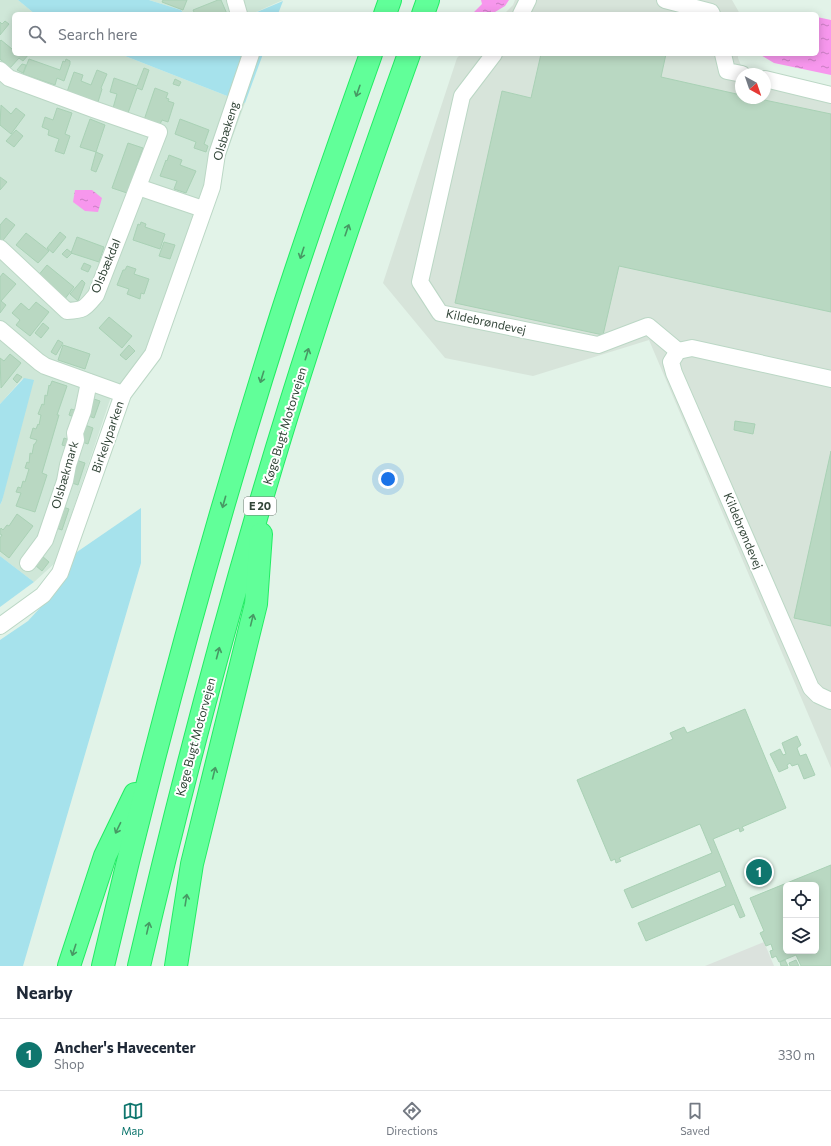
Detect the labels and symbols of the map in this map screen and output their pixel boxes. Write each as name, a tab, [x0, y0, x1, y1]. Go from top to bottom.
north arrow	[735, 68, 771, 104]
one-way arrow	[353, 84, 361, 96]
street label: Olsbækeng	[209, 99, 241, 162]
one-way arrow	[344, 225, 352, 237]
street label: Olsbækdal	[87, 236, 123, 295]
one-way arrow	[298, 247, 305, 260]
street label: Kildebrøndevej	[445, 306, 528, 336]
one-way arrow	[304, 347, 311, 360]
street label: Køge Bugt Motorvejen	[260, 365, 309, 486]
one-way arrow	[258, 371, 265, 384]
street label: Birkelyparken	[88, 399, 126, 474]
street label: Olsbækmark	[48, 439, 81, 510]
your location	[378, 469, 398, 489]
street label: Kildebrøndevej	[722, 490, 766, 571]
one-way arrow	[220, 495, 228, 508]
road number: E 20	[244, 497, 276, 515]
one-way arrow	[249, 613, 257, 626]
one-way arrow	[215, 647, 223, 660]
street label: Køge Bugt Motorvejen	[173, 676, 218, 797]
one-way arrow	[211, 767, 219, 780]
one-way arrow	[114, 822, 121, 834]
pin: 1	[746, 857, 772, 887]
one-way arrow	[183, 894, 191, 907]
one-way arrow	[145, 922, 152, 935]
one-way arrow	[70, 944, 77, 957]

